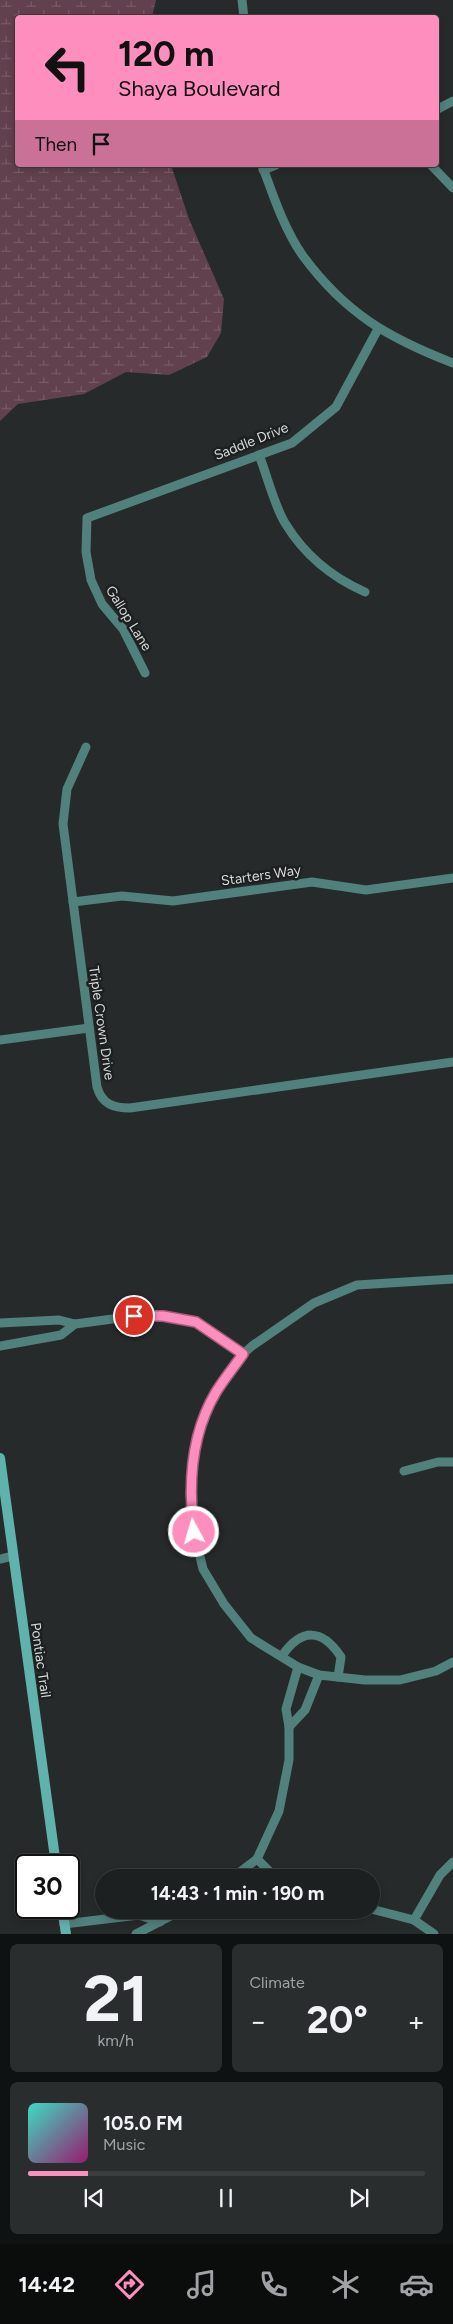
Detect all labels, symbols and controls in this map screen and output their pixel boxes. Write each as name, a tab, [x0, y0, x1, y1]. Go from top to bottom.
text: 120 m	[118, 33, 215, 75]
icon: left	[35, 35, 100, 100]
text: Shaya Boulevard	[118, 75, 281, 102]
icon: arrive	[87, 130, 115, 158]
text: Then	[35, 133, 77, 156]
street label: Saddle Drive	[212, 419, 291, 464]
street label: Gallop Lane	[102, 583, 155, 654]
street label: Starters Way	[220, 861, 303, 890]
street label: Triple Crown Drive	[85, 965, 118, 1081]
pin	[113, 1295, 155, 1337]
icon: arrive	[120, 1302, 148, 1330]
position arrow	[167, 1505, 219, 1557]
street label: Pontiac Trail	[27, 1621, 54, 1699]
speed limit sign: 30	[15, 1854, 80, 1919]
text: 14:43 · 1 min · 190 m	[151, 1882, 324, 1905]
text: 21	[83, 1959, 148, 2037]
text: Climate	[250, 1973, 305, 1992]
text: 20°	[307, 1997, 368, 2043]
text: −	[250, 2004, 267, 2038]
text: +	[408, 2004, 425, 2038]
text: km/h	[97, 2031, 134, 2050]
text: 105.0 FM	[103, 2112, 183, 2135]
text: Music	[103, 2135, 145, 2154]
icon: previous	[80, 2184, 108, 2212]
icon: pause	[212, 2184, 240, 2212]
icon: next	[345, 2184, 373, 2212]
icon: directions	[112, 2267, 147, 2302]
icon: music	[184, 2267, 219, 2302]
icon: phone	[256, 2267, 291, 2302]
icon: climate	[328, 2267, 363, 2302]
icon: car	[399, 2267, 434, 2302]
text: 14:42	[18, 2271, 75, 2298]

